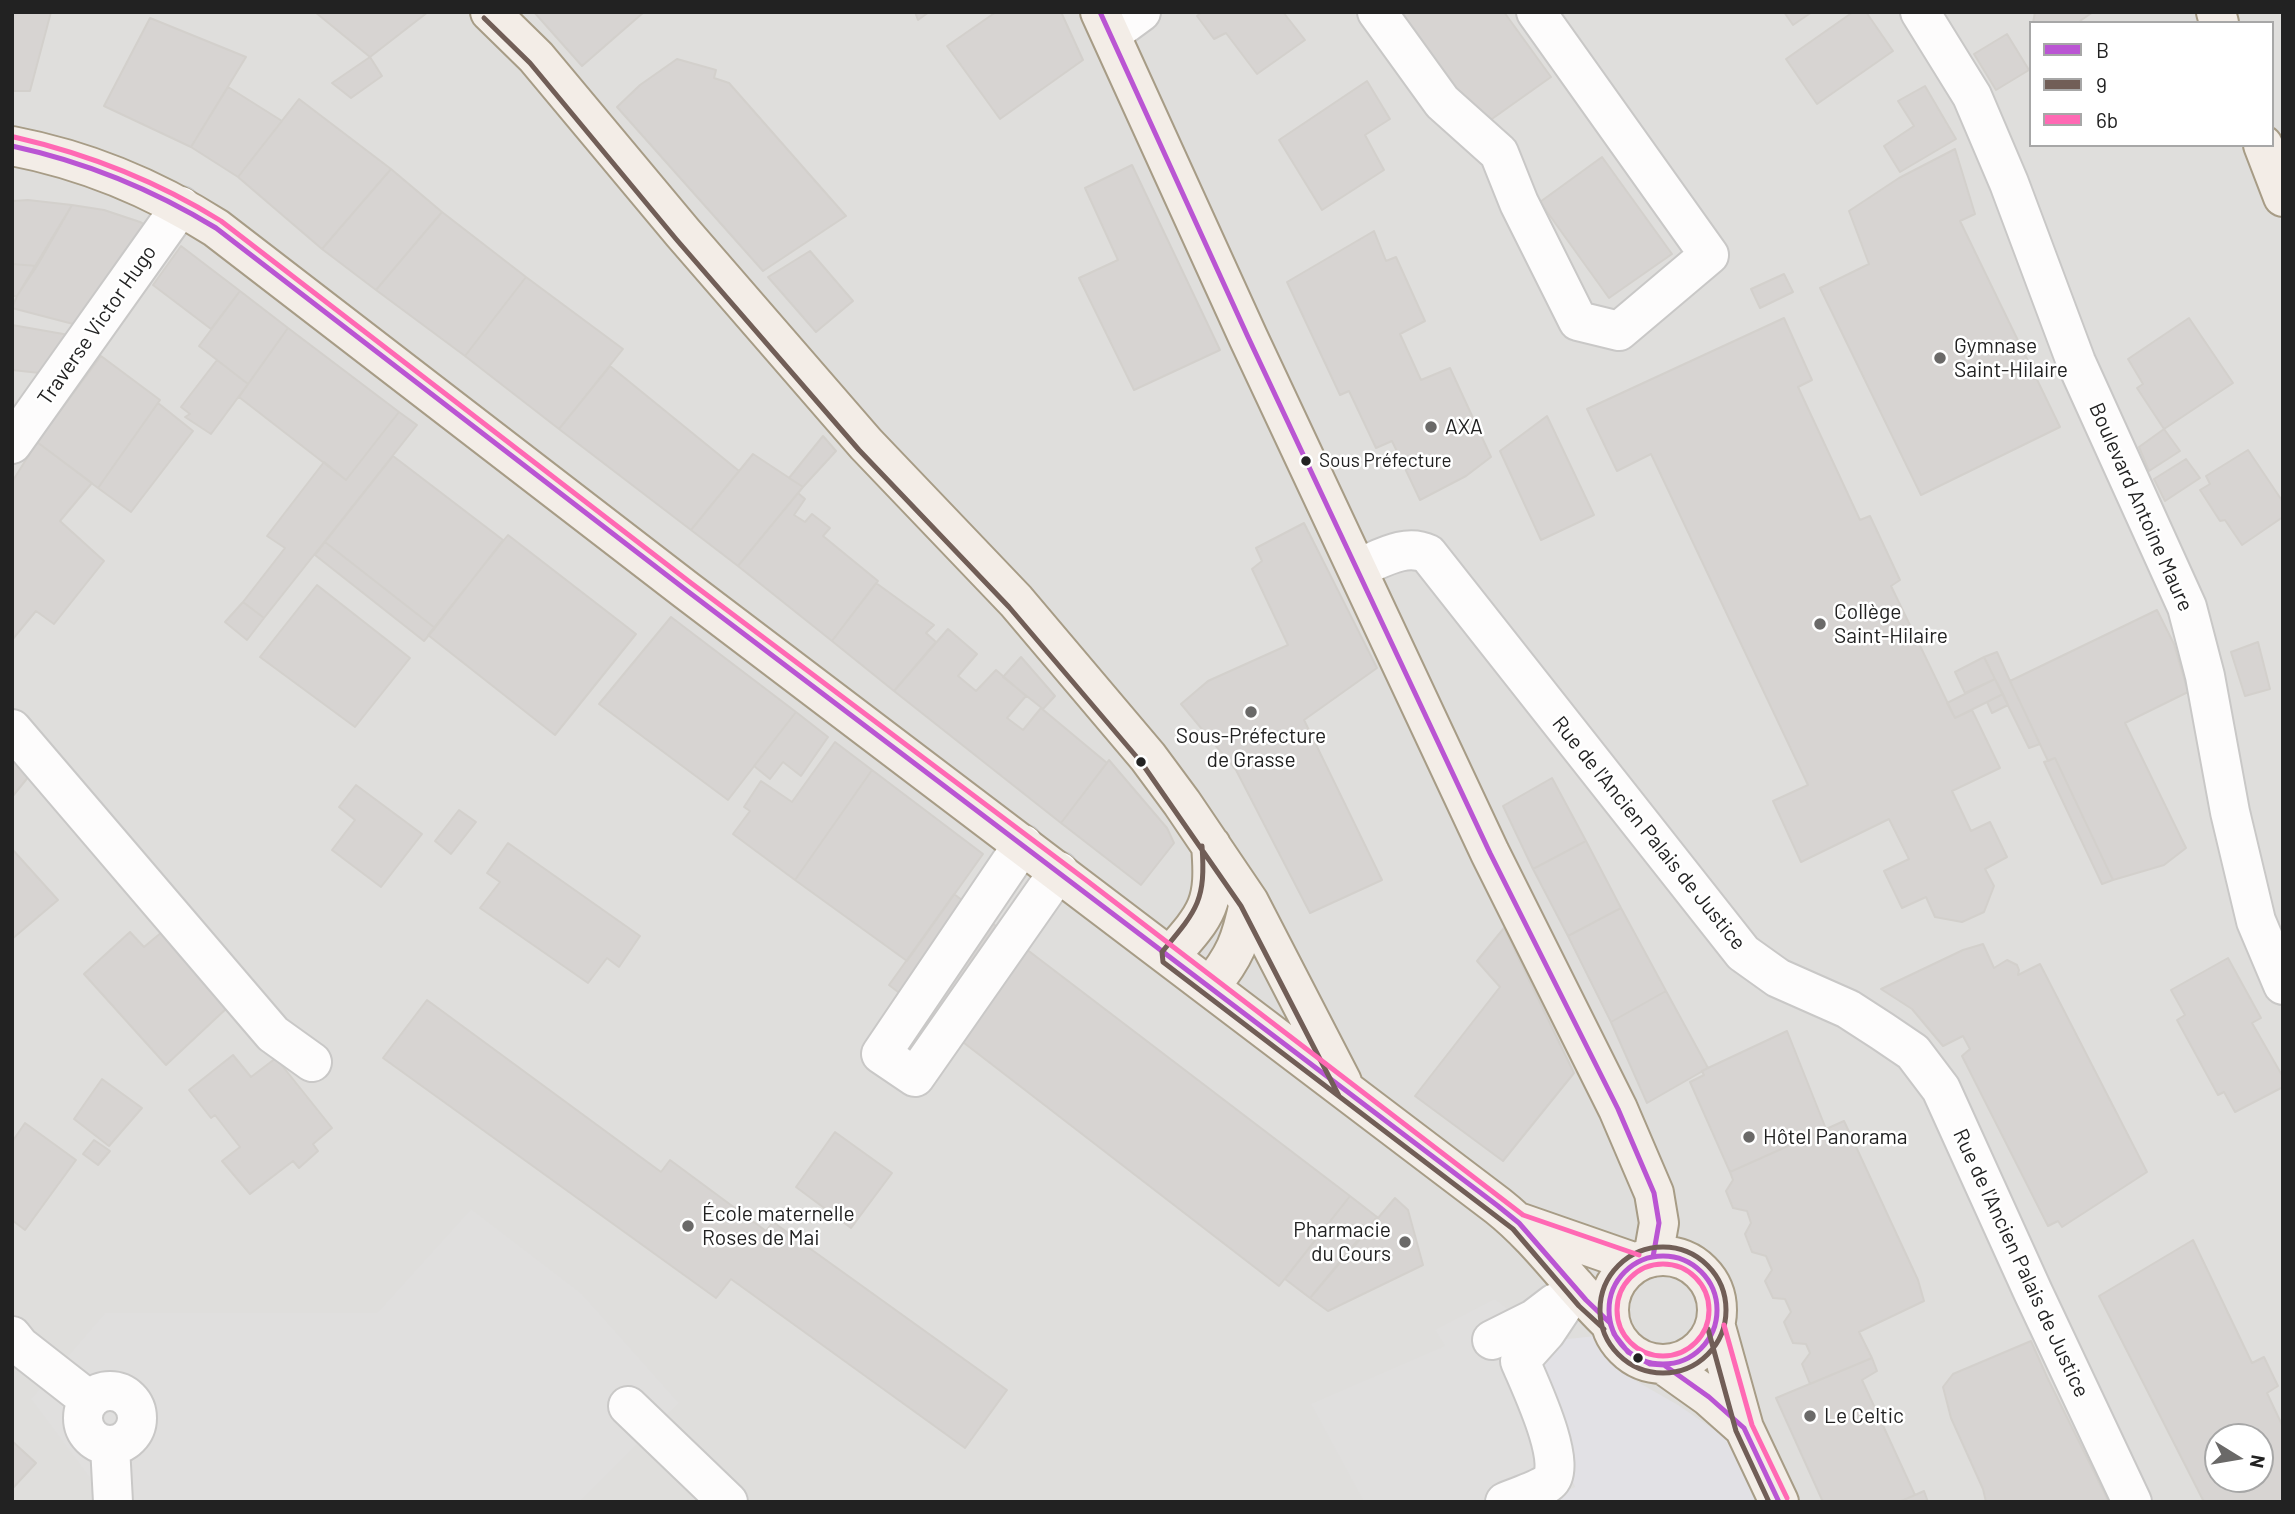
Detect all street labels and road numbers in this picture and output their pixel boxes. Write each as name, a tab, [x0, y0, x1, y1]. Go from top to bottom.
street label: Traverse Victor Hugo	[32, 240, 162, 410]
street label: Boulevard Antoine Maure	[2084, 399, 2198, 615]
street label: Rue de l'Ancien Palais de Justice	[1547, 711, 1751, 955]
street label: Rue de l'Ancien Palais de Justice	[1948, 1125, 2094, 1401]

